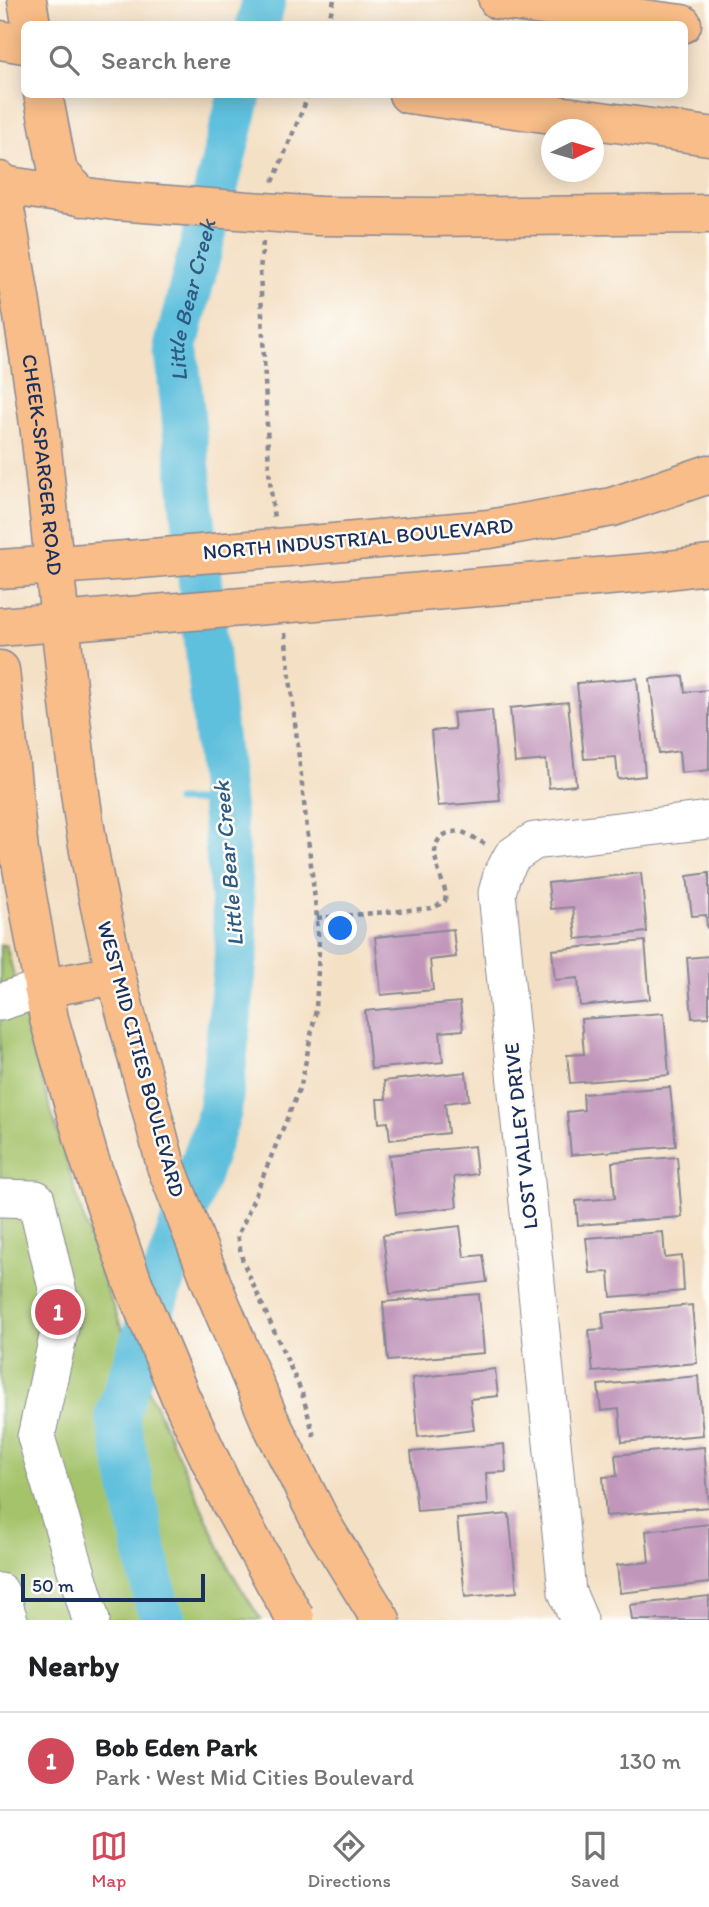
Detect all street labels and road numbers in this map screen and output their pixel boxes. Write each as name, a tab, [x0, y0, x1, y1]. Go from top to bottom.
street label: CHEEK-SPARGER ROAD	[17, 352, 68, 577]
street label: NORTH INDUSTRIAL BOULEVARD	[202, 512, 514, 565]
street label: WEST MID CITIES BOULEVARD	[93, 918, 190, 1200]
street label: LOST VALLEY DRIVE	[498, 1041, 543, 1231]

